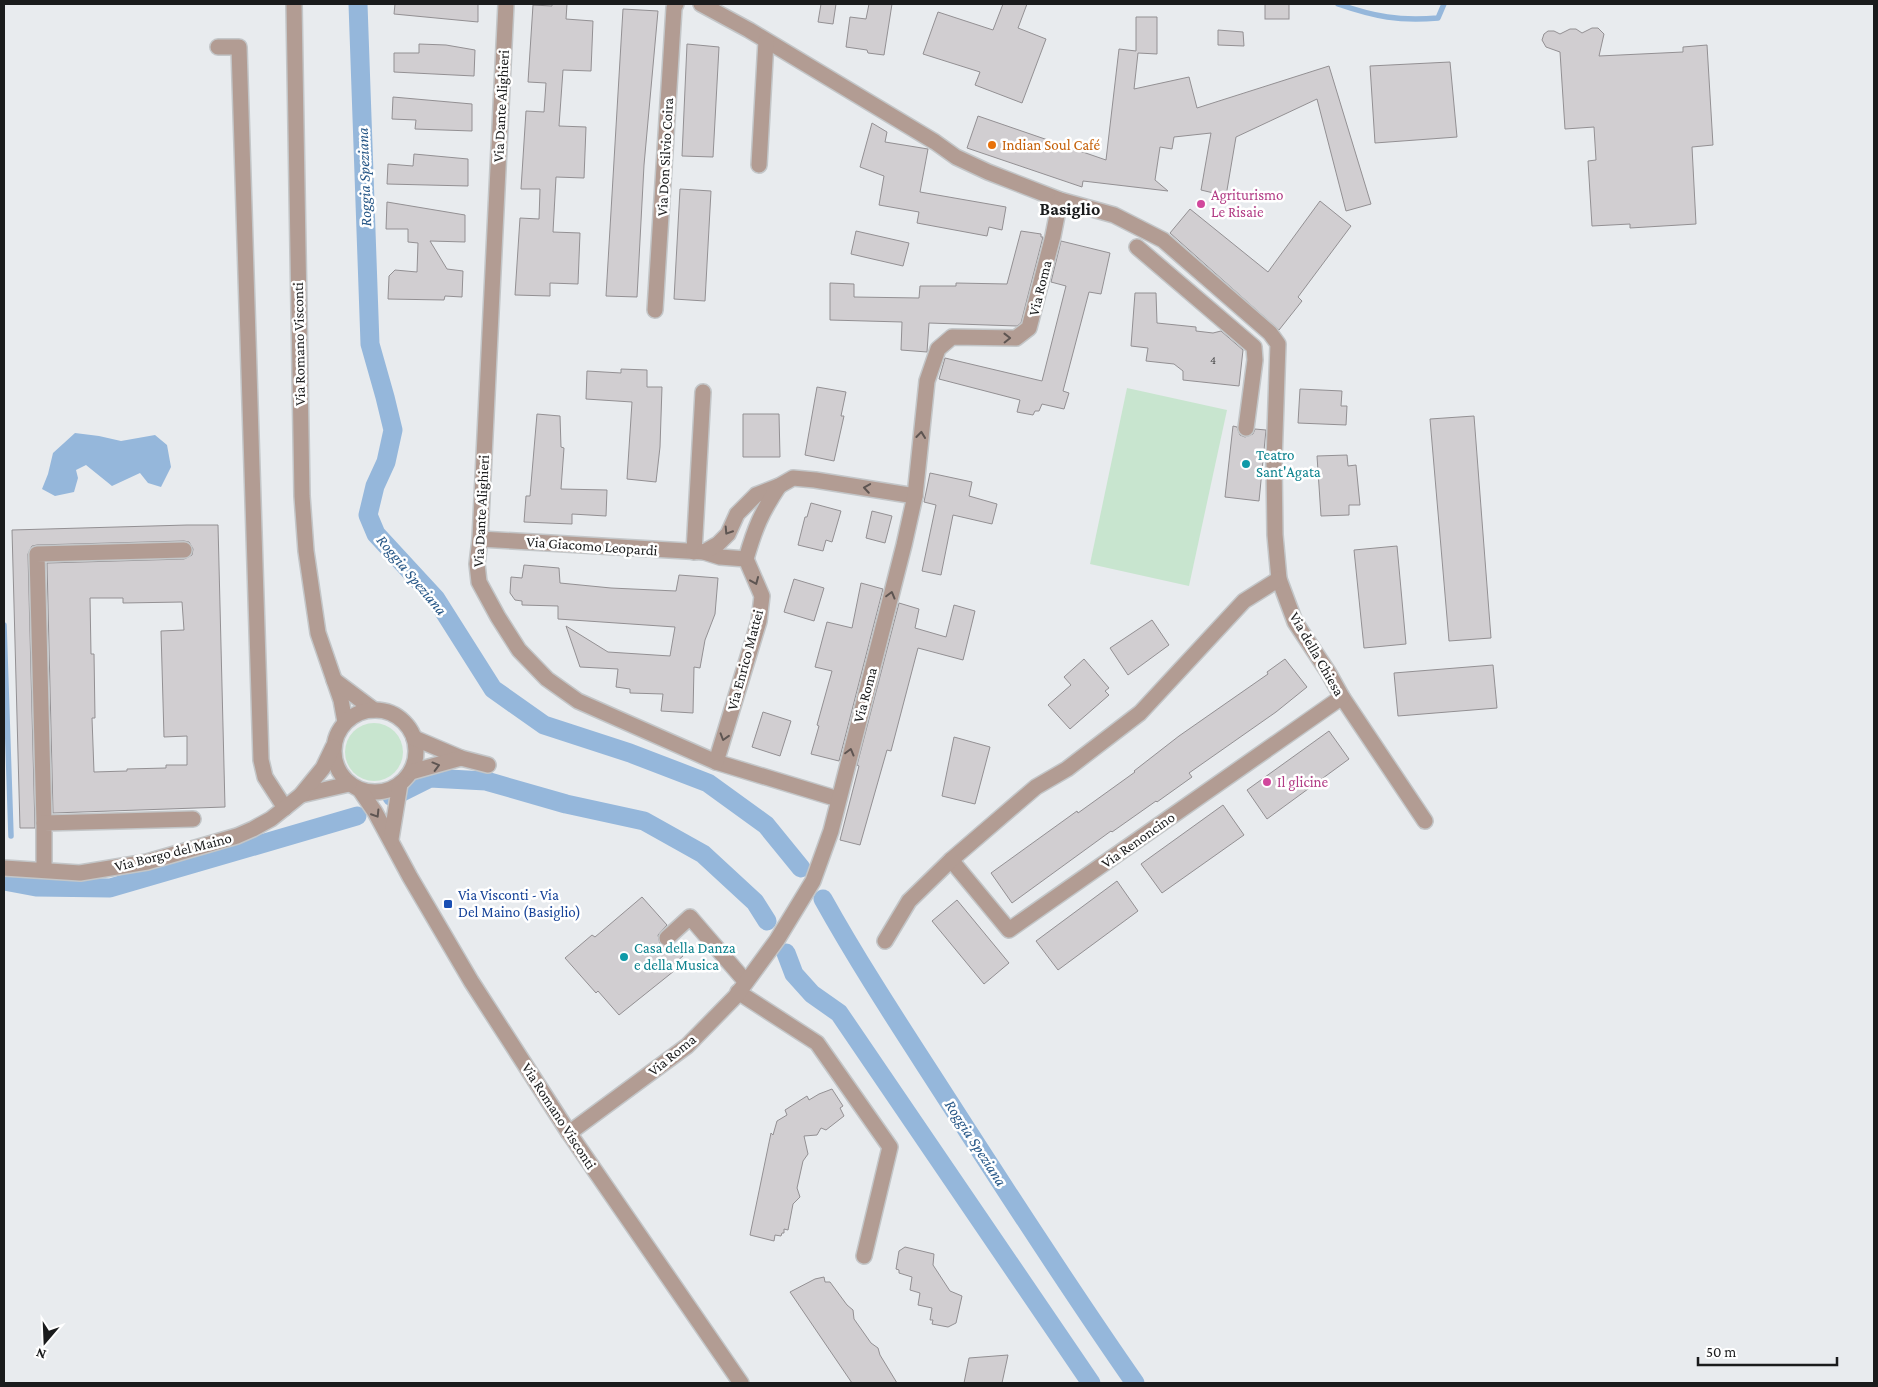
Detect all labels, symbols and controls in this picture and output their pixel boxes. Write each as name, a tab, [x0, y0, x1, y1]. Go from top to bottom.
street label: Via Dante Alighieri	[490, 49, 513, 163]
street label: Via Don Silvio Coira	[654, 97, 676, 217]
water label: Roggia Speziana	[354, 127, 375, 227]
place label: Indian Soul Café	[1002, 137, 1100, 153]
marker: Indian Soul Café	[986, 139, 998, 151]
place label: Agriturismo Le Risaie	[1211, 187, 1284, 220]
marker: Agriturismo Le Risaie	[1195, 198, 1207, 210]
district label: Basiglio	[1040, 199, 1100, 219]
street label: Via Roma	[1025, 259, 1055, 317]
street label: Via Romano Visconti	[290, 282, 308, 406]
one-way arrow	[1004, 333, 1012, 343]
house number: 4	[1210, 353, 1216, 367]
one-way arrow	[915, 431, 926, 439]
place label: Teatro Sant'Agata	[1256, 447, 1321, 481]
street label: Via Dante Alighieri	[470, 454, 493, 568]
marker: Teatro Sant'Agata	[1240, 458, 1252, 470]
one-way arrow	[863, 484, 871, 494]
one-way arrow	[724, 526, 734, 535]
water label: Roggia Speziana	[373, 531, 451, 620]
street label: Via Giacomo Leopardi	[526, 533, 658, 560]
one-way arrow	[749, 576, 760, 585]
one-way arrow	[886, 591, 896, 599]
street label: Via Enrico Mattei	[724, 608, 766, 712]
street label: Via della Chiesa	[1286, 609, 1348, 699]
street label: Via Roma	[850, 666, 880, 724]
one-way arrow	[719, 732, 729, 740]
one-way arrow	[844, 747, 855, 756]
one-way arrow	[432, 761, 440, 771]
place label: Il glicine	[1277, 774, 1329, 791]
marker: Il glicine	[1261, 776, 1273, 788]
one-way arrow	[370, 809, 380, 818]
street label: Via Renoncino	[1098, 809, 1178, 871]
street label: Via Borgo del Maino	[113, 830, 234, 875]
place label: Via Visconti - Via Del Maino (Basiglio)	[458, 887, 581, 921]
marker: Via Visconti - Via Del Maino (Basiglio)	[442, 898, 454, 910]
place label: Casa della Danza e della Musica	[634, 940, 736, 973]
marker: Casa della Danza e della Musica	[618, 951, 630, 963]
street label: Via Roma	[645, 1031, 699, 1079]
street label: Via Romano Visconti	[519, 1060, 599, 1172]
water label: Roggia Speziana	[941, 1097, 1010, 1190]
north arrow	[20, 1317, 70, 1367]
scale bar	[1698, 1334, 1837, 1366]
text: 50 m	[1706, 1344, 1736, 1360]
text: N	[33, 1345, 48, 1363]

